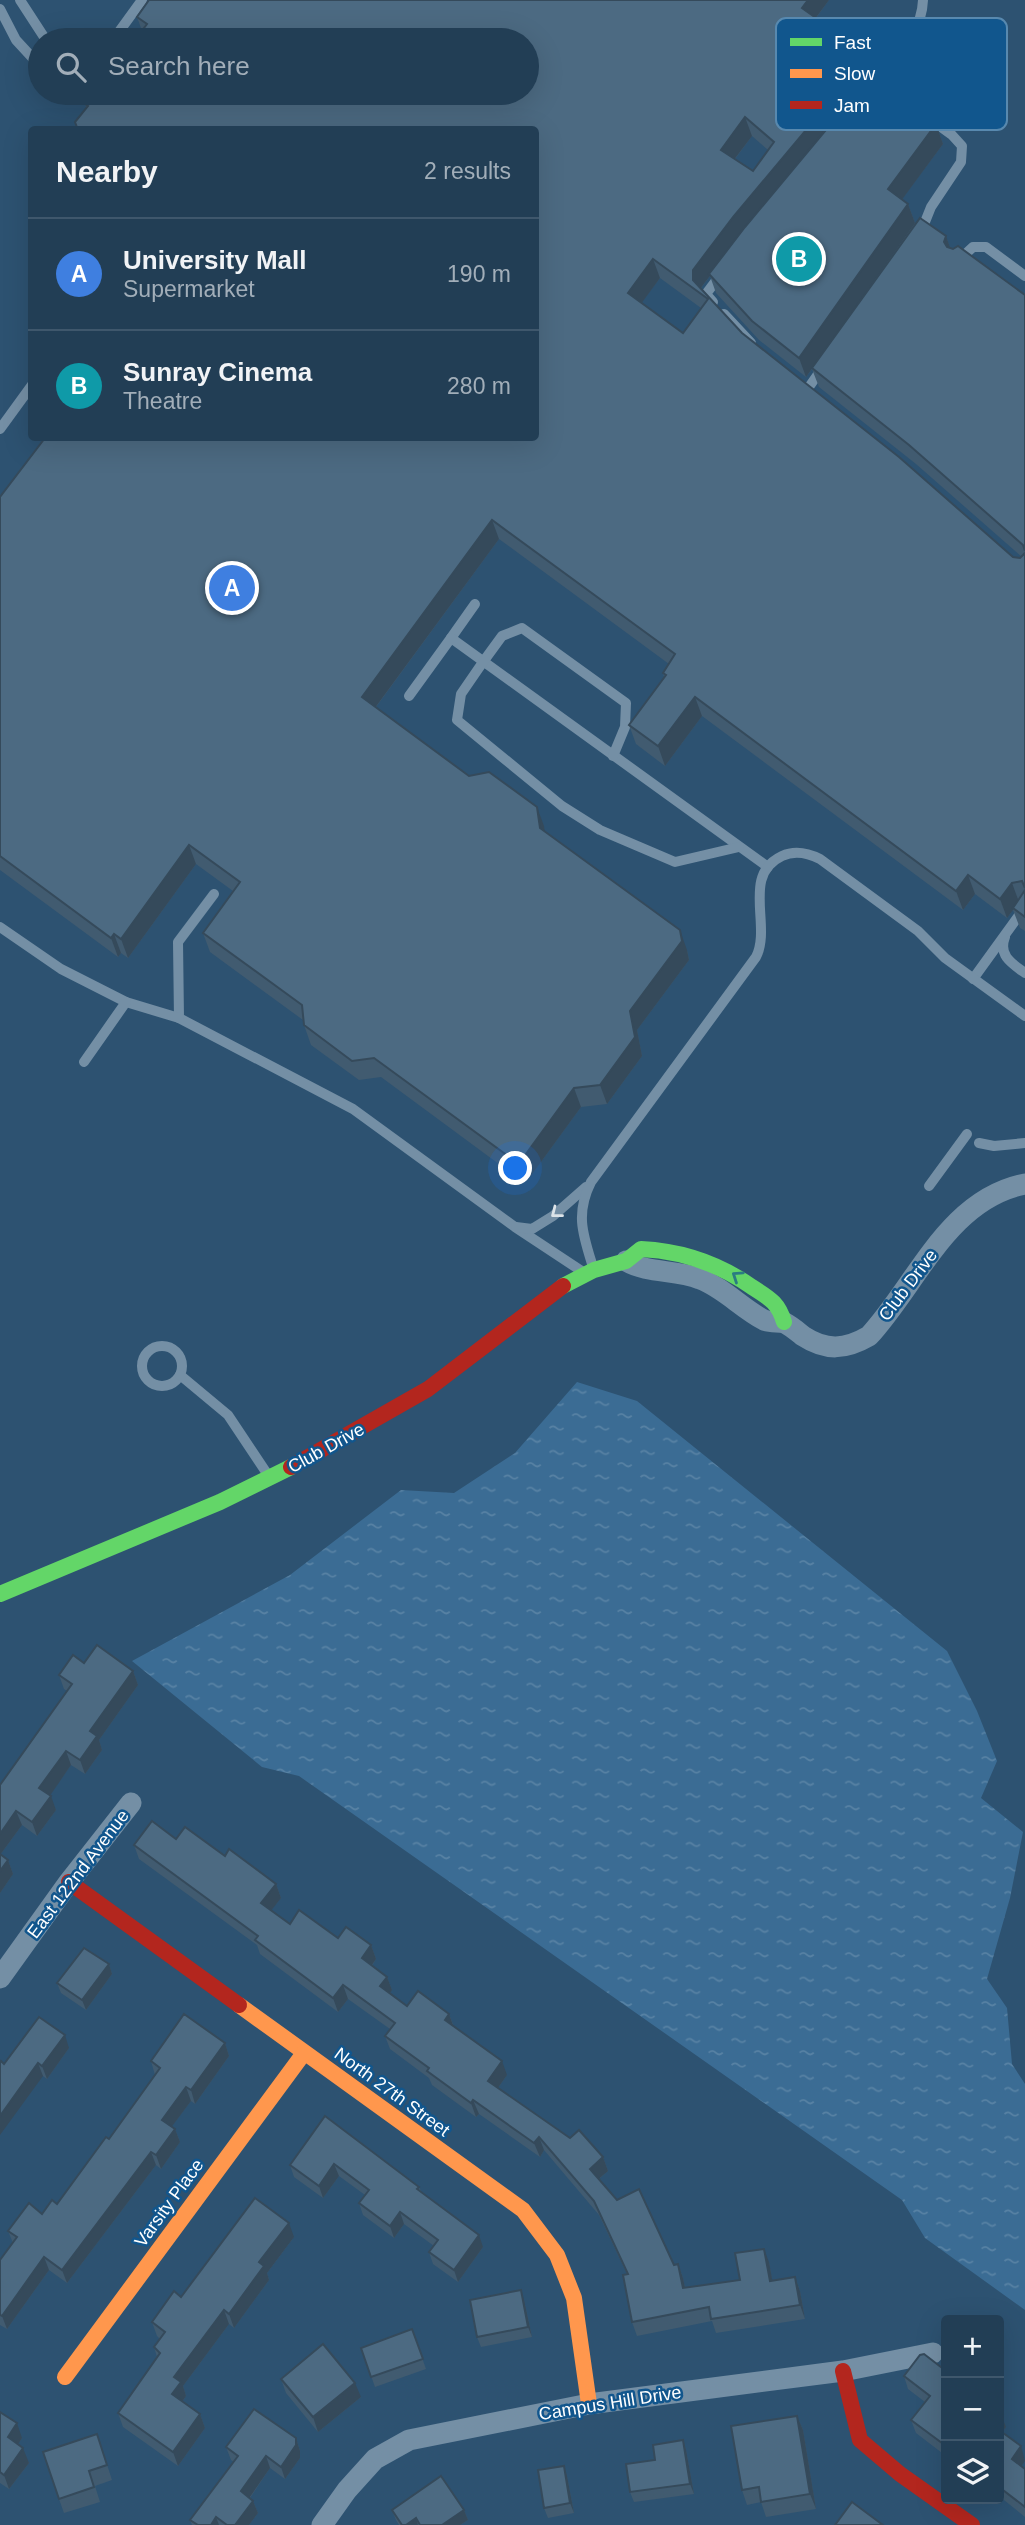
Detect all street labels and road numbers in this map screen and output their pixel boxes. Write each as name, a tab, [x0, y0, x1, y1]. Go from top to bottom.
street label: Club Drive	[875, 1245, 941, 1325]
street label: Club Drive	[284, 1419, 368, 1477]
street label: East 122nd Avenue	[23, 1806, 133, 1942]
street label: North 27th Street	[331, 2044, 453, 2140]
street label: Varsity Place	[130, 2155, 208, 2251]
street label: Campus Hill Drive	[537, 2382, 683, 2424]

